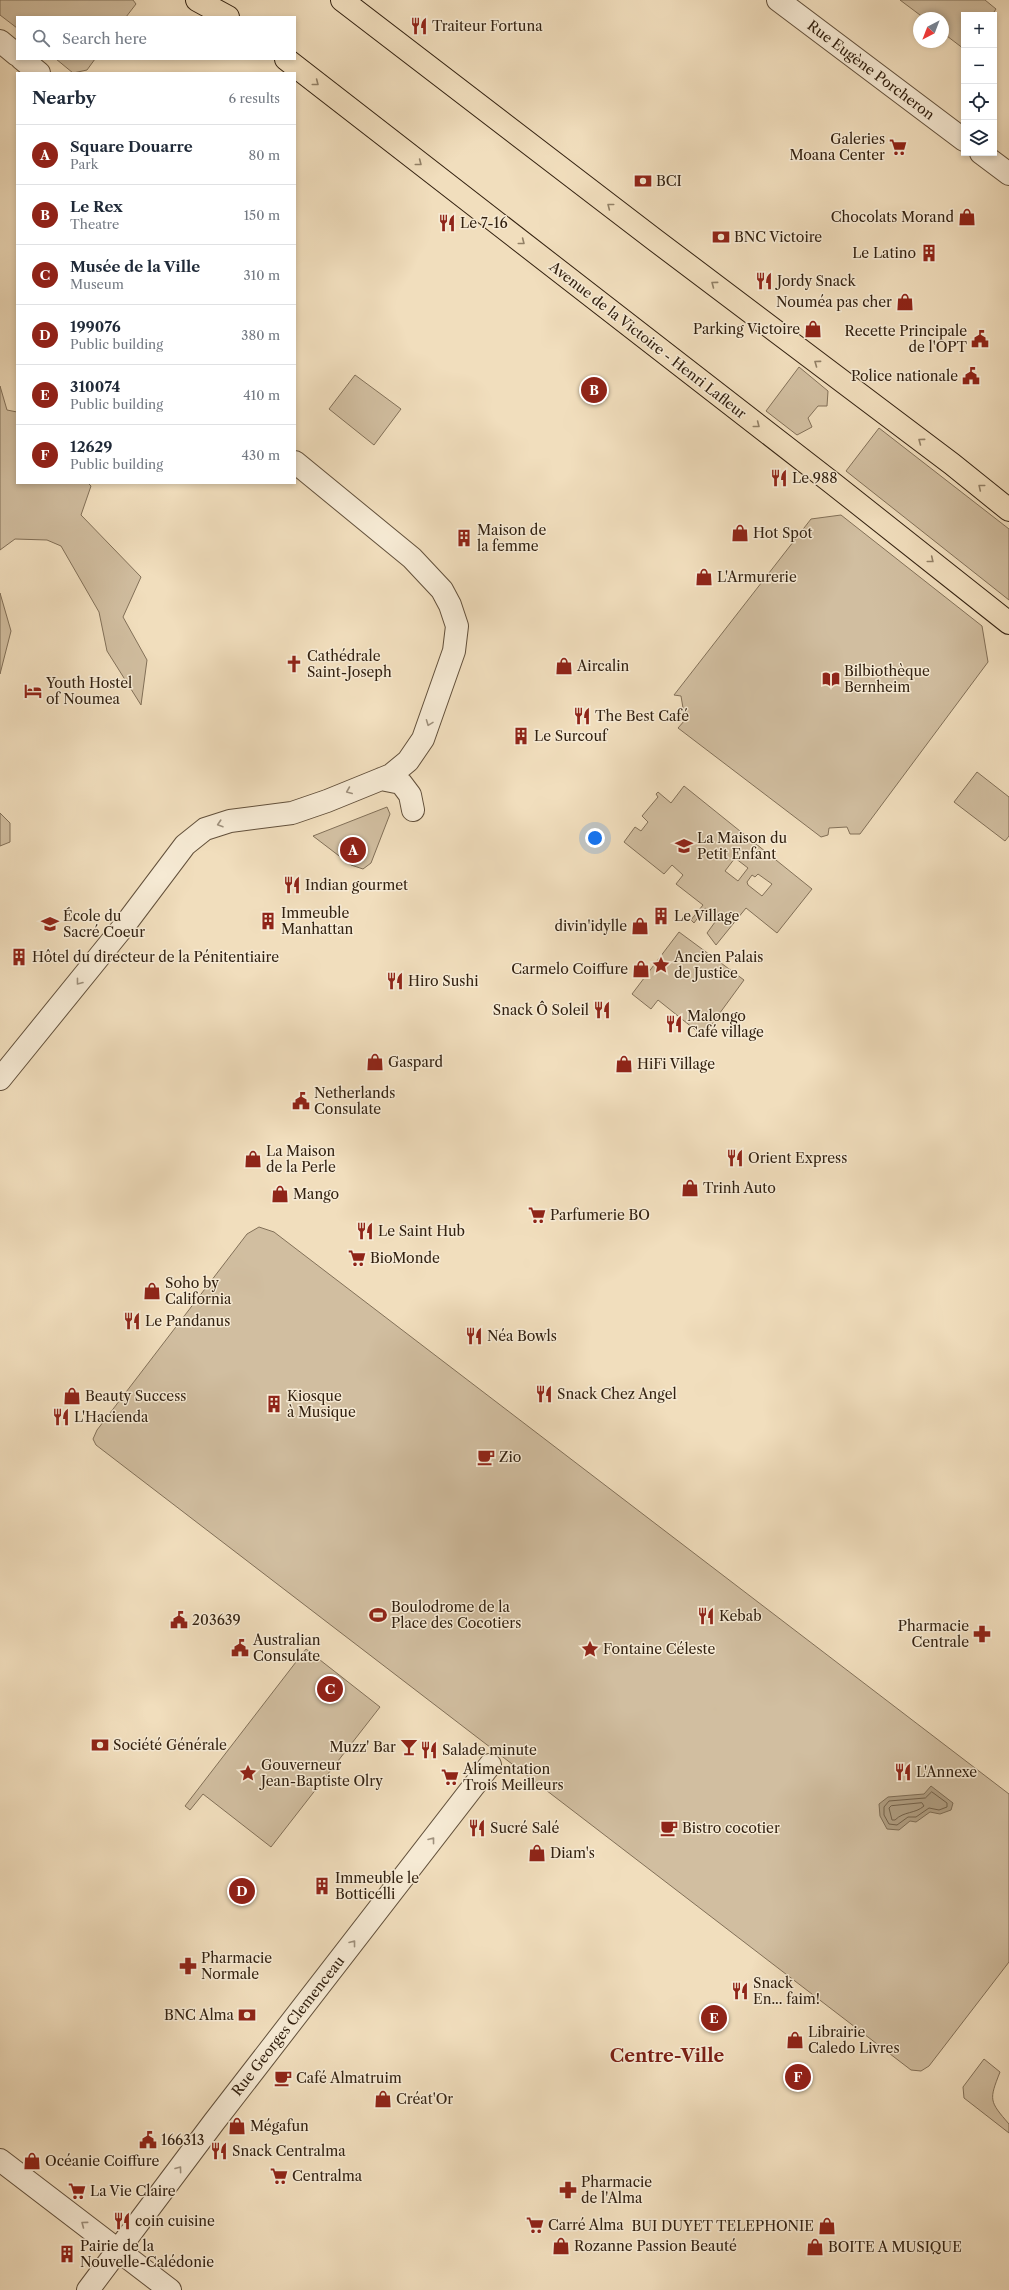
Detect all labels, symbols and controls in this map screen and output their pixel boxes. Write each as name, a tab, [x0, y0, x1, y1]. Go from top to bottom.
north arrow	[913, 12, 949, 48]
map controls	[961, 12, 997, 156]
button: +	[961, 12, 997, 48]
search box	[16, 16, 296, 60]
restaurant icon: Traiteur Fortuna	[409, 16, 429, 36]
street label: Rue Eugène Porcheron	[804, 16, 938, 124]
place label: Traiteur Fortuna	[432, 17, 543, 35]
icon: search	[30, 27, 52, 49]
text: Search here	[62, 29, 147, 48]
button: −	[961, 48, 997, 84]
one-way arrow	[312, 78, 319, 85]
button: locate	[961, 84, 997, 120]
text: Nearby	[32, 88, 96, 108]
text: 6 results	[229, 90, 280, 106]
button: layers	[961, 120, 997, 156]
place label: Galeries Moana Center	[789, 130, 885, 164]
text: Square Douarre	[70, 137, 193, 156]
supermarket icon: Galeries Moana Center	[888, 137, 908, 157]
text: A	[40, 147, 50, 163]
text: 80 m	[248, 147, 280, 163]
text: Park	[70, 156, 98, 172]
one-way arrow	[414, 158, 421, 165]
bank icon: BCI	[633, 171, 653, 191]
place label: BCI	[656, 172, 682, 190]
text: Le Rex	[70, 197, 123, 216]
one-way arrow	[608, 203, 615, 210]
text: B	[40, 207, 50, 223]
text: 150 m	[244, 207, 280, 223]
shop icon: Chocolats Morand	[957, 207, 977, 227]
place label: Chocolats Morand	[831, 208, 954, 226]
restaurant icon: Le 7-16	[437, 213, 457, 233]
place label: Le 7-16	[460, 214, 508, 232]
text: Theatre	[70, 216, 119, 232]
bank icon: BNC Victoire	[711, 227, 731, 247]
place label: BNC Victoire	[734, 228, 822, 246]
one-way arrow	[517, 238, 524, 245]
building icon: Le Latino	[919, 243, 939, 263]
place label: Le Latino	[852, 244, 916, 262]
text: Musée de la Ville	[70, 257, 200, 276]
street label: Avenue de la Victoire - Henri Lafleur	[545, 257, 750, 423]
text: C	[40, 267, 50, 283]
text: 310 m	[244, 267, 280, 283]
restaurant icon: Jordy Snack	[754, 271, 774, 291]
place label: Jordy Snack	[775, 272, 856, 290]
text: Museum	[70, 276, 124, 292]
one-way arrow	[711, 282, 718, 289]
shop icon: Nouméa pas cher	[895, 292, 915, 312]
place label: Nouméa pas cher	[776, 293, 892, 311]
text: 199076	[70, 317, 121, 336]
shop icon: Parking Victoire	[803, 319, 823, 339]
place label: Parking Victoire	[693, 320, 800, 338]
place label: Recette Principale de l'OPT	[845, 322, 968, 356]
text: D	[39, 327, 51, 343]
text: 380 m	[241, 327, 280, 343]
public building icon: Recette Principale de l'OPT	[970, 329, 990, 349]
text: Public building	[70, 336, 163, 352]
one-way arrow	[815, 361, 822, 368]
public building icon: Police nationale	[961, 366, 981, 386]
place label: Police nationale	[851, 367, 958, 385]
pin: B	[581, 375, 607, 405]
text: 310074	[70, 377, 120, 396]
text: E	[40, 387, 50, 403]
text: 410 m	[243, 387, 280, 403]
text: Public building	[70, 396, 163, 412]
one-way arrow	[753, 420, 760, 427]
text: 12629	[70, 437, 112, 456]
one-way arrow	[919, 439, 926, 446]
text: F	[41, 447, 49, 463]
text: 430 m	[242, 447, 280, 463]
text: Public building	[70, 456, 163, 472]
restaurant icon: Le 988	[769, 468, 789, 488]
place label: Le 988	[792, 469, 838, 487]
one-way arrow	[978, 485, 985, 492]
place label: Maison de la femme	[477, 521, 546, 555]
shop icon: Hot Spot	[730, 523, 750, 543]
place label: Hot Spot	[753, 524, 812, 542]
building icon: Maison de la femme	[454, 528, 474, 548]
one-way arrow	[926, 556, 933, 563]
shop icon: L'Armurerie	[694, 567, 714, 587]
place label: L'Armurerie	[717, 568, 797, 586]
place label: Cathédrale Saint-Joseph	[307, 647, 392, 681]
church icon: Cathédrale Saint-Joseph	[284, 654, 304, 674]
shop icon: Aircalin	[554, 656, 574, 676]
place label: Aircalin	[576, 657, 630, 675]
place label: Bilbiothèque Bernheim	[844, 662, 930, 696]
library icon: Bilbiothèque Bernheim	[821, 669, 841, 689]
place label: Youth Hostel of Noumea	[45, 674, 132, 708]
hotel icon: Youth Hostel of Noumea	[23, 681, 43, 701]
restaurant icon: The Best Café	[572, 706, 592, 726]
place label: The Best Café	[595, 707, 689, 725]
one-way arrow	[426, 719, 434, 727]
building icon: Le Surcouf	[511, 726, 531, 746]
place label: Le Surcouf	[534, 727, 609, 745]
one-way arrow	[346, 787, 353, 795]
one-way arrow	[216, 820, 223, 828]
your location	[585, 828, 605, 848]
place label: La Maison du Petit Enfant	[697, 829, 787, 863]
pin: A	[340, 835, 366, 865]
school or university icon: La Maison du Petit Enfant	[674, 836, 694, 856]
restaurant icon: Indian gourmet	[282, 875, 302, 895]
place label: Indian gourmet	[305, 876, 408, 894]
place label: Immeuble Manhattan	[281, 904, 354, 938]
building icon: Le Village	[651, 906, 671, 926]
place label: École du Sacré Coeur	[63, 907, 145, 941]
place label: Le Village	[674, 907, 740, 925]
building icon: Immeuble Manhattan	[258, 911, 278, 931]
school or university icon: École du Sacré Coeur	[40, 914, 60, 934]
shop icon: divin'idylle	[630, 916, 650, 936]
place label: divin'idylle	[554, 917, 627, 935]
building icon: Hôtel du directeur de la Pénitentiaire	[9, 947, 29, 967]
place label: Hôtel du directeur de la Pénitentiaire	[32, 948, 279, 966]
place label: Ancien Palais de Justice	[673, 948, 763, 982]
place icon: Ancien Palais de Justice	[651, 955, 671, 975]
shop icon: Carmelo Coiffure	[631, 959, 651, 979]
place label: Carmelo Coiffure	[511, 960, 628, 978]
restaurant icon: Hiro Sushi	[385, 971, 405, 991]
place label: Hiro Sushi	[408, 972, 478, 990]
one-way arrow	[77, 978, 84, 985]
place label: Snack Ô Soleil	[493, 1000, 589, 1019]
restaurant icon: Snack Ô Soleil	[592, 1000, 612, 1020]
place label: Malongo Café village	[687, 1007, 764, 1041]
restaurant icon: Malongo Café village	[664, 1014, 684, 1034]
shop icon: Gaspard	[365, 1052, 385, 1072]
place label: Gaspard	[388, 1053, 443, 1071]
shop icon: HiFi Village	[614, 1054, 634, 1074]
place label: HiFi Village	[637, 1055, 715, 1073]
place label: Netherlands Consulate	[314, 1084, 395, 1118]
public building icon: Netherlands Consulate	[291, 1091, 311, 1111]
place label: La Maison de la Perle	[266, 1142, 336, 1176]
restaurant icon: Orient Express	[725, 1148, 745, 1168]
shop icon: La Maison de la Perle	[243, 1149, 263, 1169]
place label: Orient Express	[748, 1149, 847, 1167]
shop icon: Trinh Auto	[680, 1178, 700, 1198]
place label: Trinh Auto	[703, 1179, 776, 1197]
shop icon: Mango	[270, 1184, 290, 1204]
place label: Mango	[293, 1185, 339, 1203]
supermarket icon: Parfumerie BO	[527, 1205, 547, 1225]
place label: Parfumerie BO	[550, 1206, 650, 1224]
restaurant icon: Le Saint Hub	[355, 1221, 375, 1241]
place label: Le Saint Hub	[378, 1222, 465, 1240]
supermarket icon: BioMonde	[347, 1248, 367, 1268]
place label: BioMonde	[370, 1249, 440, 1267]
place label: Soho by California	[165, 1274, 232, 1308]
shop icon: Soho by California	[142, 1281, 162, 1301]
restaurant icon: Le Pandanus	[122, 1311, 142, 1331]
place label: Le Pandanus	[145, 1312, 230, 1330]
restaurant icon: Néa Bowls	[464, 1326, 484, 1346]
place label: Néa Bowls	[487, 1327, 557, 1345]
restaurant icon: Snack Chez Angel	[534, 1384, 554, 1404]
place label: Snack Chez Angel	[557, 1385, 677, 1403]
shop icon: Beauty Success	[62, 1386, 82, 1406]
place label: Beauty Success	[85, 1387, 186, 1405]
place label: Kiosque à Musique	[287, 1387, 356, 1421]
building icon: Kiosque à Musique	[264, 1394, 284, 1414]
restaurant icon: L'Hacienda	[51, 1407, 71, 1427]
place label: L'Hacienda	[74, 1408, 149, 1426]
cafe icon: Zio	[476, 1447, 496, 1467]
place label: Zio	[499, 1448, 521, 1466]
place label: Boulodrome de la Place des Cocotiers	[391, 1598, 521, 1632]
sports icon: Boulodrome de la Place des Cocotiers	[368, 1605, 388, 1625]
restaurant icon: Kebab	[696, 1606, 716, 1626]
place label: Kebab	[719, 1607, 762, 1625]
public building icon: 203639	[169, 1610, 189, 1630]
place label: 203639	[192, 1611, 241, 1629]
place label: Pharmacie Centrale	[898, 1617, 969, 1651]
pharmacy icon: Pharmacie Centrale	[972, 1624, 992, 1644]
place label: Australian Consulate	[252, 1631, 321, 1665]
public building icon: Australian Consulate	[230, 1638, 250, 1658]
place icon: Fontaine Céleste	[580, 1639, 600, 1659]
place label: Fontaine Céleste	[603, 1640, 715, 1658]
pin: C	[317, 1674, 343, 1704]
bank icon: Société Générale	[90, 1735, 110, 1755]
place label: Société Générale	[113, 1736, 227, 1754]
bar icon: Muzz' Bar	[399, 1737, 419, 1757]
place label: Muzz' Bar	[329, 1738, 396, 1756]
restaurant icon: Salade minute	[419, 1740, 439, 1760]
place label: Salade minute	[442, 1741, 537, 1759]
place label: Gouverneur Jean-Baptiste Olry	[259, 1756, 383, 1790]
place label: Alimentation Trois Meilleurs	[462, 1760, 564, 1794]
restaurant icon: L'Annexe	[893, 1762, 913, 1782]
place icon: Gouverneur Jean-Baptiste Olry	[238, 1763, 258, 1783]
place label: L'Annexe	[916, 1763, 977, 1781]
supermarket icon: Alimentation Trois Meilleurs	[440, 1767, 460, 1787]
restaurant icon: Sucré Salé	[467, 1818, 487, 1838]
cafe icon: Bistro cocotier	[659, 1818, 679, 1838]
place label: Sucré Salé	[490, 1819, 560, 1837]
place label: Bistro cocotier	[682, 1819, 780, 1837]
one-way arrow	[427, 1838, 434, 1845]
shop icon: Diam's	[527, 1843, 547, 1863]
place label: Diam's	[550, 1844, 595, 1862]
place label: Immeuble le Botticelli	[335, 1869, 419, 1903]
pin: D	[229, 1876, 255, 1906]
building icon: Immeuble le Botticelli	[312, 1876, 332, 1896]
one-way arrow	[348, 1940, 355, 1947]
place label: Pharmacie Normale	[201, 1949, 272, 1983]
street label: Rue Georges Clemenceau	[228, 1952, 348, 2100]
pharmacy icon: Pharmacie Normale	[178, 1956, 198, 1976]
place label: Snack En... faim!	[753, 1974, 820, 2008]
restaurant icon: Snack En... faim!	[730, 1981, 750, 2001]
pin: E	[701, 2003, 727, 2033]
bank icon: BNC Alma	[237, 2005, 257, 2025]
place label: BNC Alma	[164, 2006, 235, 2024]
place label: Librairie Caledo Livres	[808, 2023, 900, 2057]
shop icon: Librairie Caledo Livres	[785, 2030, 805, 2050]
district label: Centre-Ville	[610, 2045, 725, 2067]
pin: F	[785, 2062, 811, 2092]
cafe icon: Café Almatruim	[273, 2068, 293, 2088]
place label: Café Almatruim	[296, 2069, 402, 2087]
shop icon: Créat'Or	[373, 2089, 393, 2109]
place label: Créat'Or	[396, 2090, 453, 2108]
shop icon: Mégafun	[227, 2116, 247, 2136]
place label: Mégafun	[250, 2117, 309, 2135]
public building icon: 166313	[138, 2130, 158, 2150]
place label: 166313	[161, 2131, 205, 2149]
restaurant icon: Snack Centralma	[209, 2141, 229, 2161]
place label: Snack Centralma	[232, 2142, 346, 2160]
shop icon: Océanie Coiffure	[22, 2151, 42, 2171]
place label: Océanie Coiffure	[45, 2152, 159, 2170]
supermarket icon: Centralma	[269, 2166, 289, 2186]
one-way arrow	[174, 2167, 181, 2174]
place label: Centralma	[292, 2167, 363, 2185]
place label: Pharmacie de l'Alma	[581, 2173, 652, 2207]
pharmacy icon: Pharmacie de l'Alma	[558, 2180, 578, 2200]
supermarket icon: La Vie Claire	[67, 2181, 87, 2201]
place label: La Vie Claire	[90, 2182, 176, 2200]
restaurant icon: coin cuisine	[112, 2211, 132, 2231]
place label: coin cuisine	[135, 2212, 215, 2230]
supermarket icon: Carré Alma	[525, 2215, 545, 2235]
place label: Carré Alma	[548, 2216, 624, 2234]
shop icon: BUI DUYET TELEPHONIE	[817, 2216, 837, 2236]
place label: BUI DUYET TELEPHONIE	[631, 2217, 814, 2235]
one-way arrow	[81, 2222, 88, 2229]
shop icon: Rozanne Passion Beauté	[551, 2236, 571, 2256]
place label: Pairie de la Nouvelle-Calédonie	[80, 2237, 214, 2271]
place label: Rozanne Passion Beauté	[574, 2237, 737, 2255]
shop icon: BOITE A MUSIQUE	[805, 2237, 825, 2257]
place label: BOITE A MUSIQUE	[828, 2238, 962, 2256]
building icon: Pairie de la Nouvelle-Calédonie	[57, 2244, 77, 2264]

